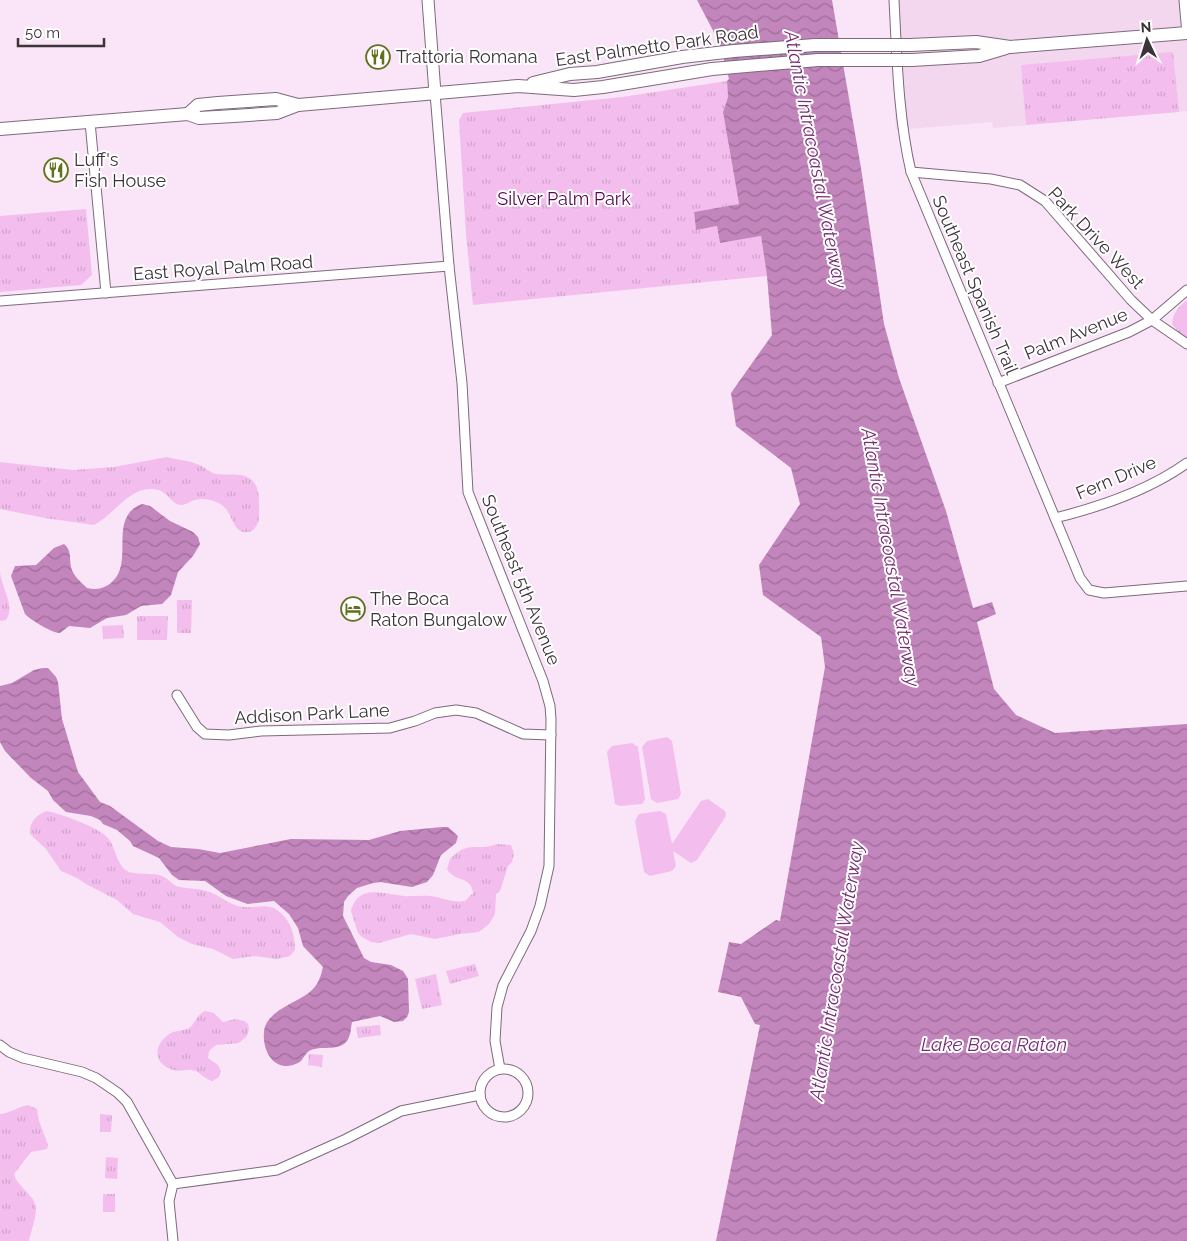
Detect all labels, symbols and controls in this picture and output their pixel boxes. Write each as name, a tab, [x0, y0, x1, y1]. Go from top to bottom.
scale bar	[18, 15, 104, 47]
north arrow	[1122, 15, 1172, 65]
text: N	[1140, 19, 1152, 35]
street label: East Palmetto Park Road	[554, 21, 760, 70]
text: 50 m	[25, 24, 60, 42]
water label: Atlantic Intracoastal Waterway	[780, 27, 852, 290]
restaurant icon: Trattoria Romana	[365, 44, 391, 70]
place label: Trattoria Romana	[396, 46, 537, 67]
place label: Luff's Fish House	[74, 149, 167, 191]
restaurant icon: Luff's Fish House	[43, 157, 69, 183]
street label: Park Drive West	[1044, 183, 1149, 293]
park label: Silver Palm Park	[497, 188, 631, 209]
street label: Southeast Spanish Trail	[928, 192, 1023, 378]
street label: East Royal Palm Road	[132, 251, 314, 284]
street label: Palm Avenue	[1021, 303, 1131, 364]
water label: Atlantic Intracoastal Waterway	[857, 425, 925, 689]
street label: Fern Drive	[1073, 451, 1159, 504]
street label: Southeast 5th Avenue	[478, 491, 565, 669]
place label: The Boca Raton Bungalow	[370, 588, 507, 630]
hotel icon: The Boca Raton Bungalow	[340, 596, 366, 622]
street label: Addison Park Lane	[234, 699, 391, 728]
water label: Atlantic Intracoastal Waterway	[804, 839, 867, 1103]
water label: Lake Boca Raton	[921, 1033, 1067, 1055]

